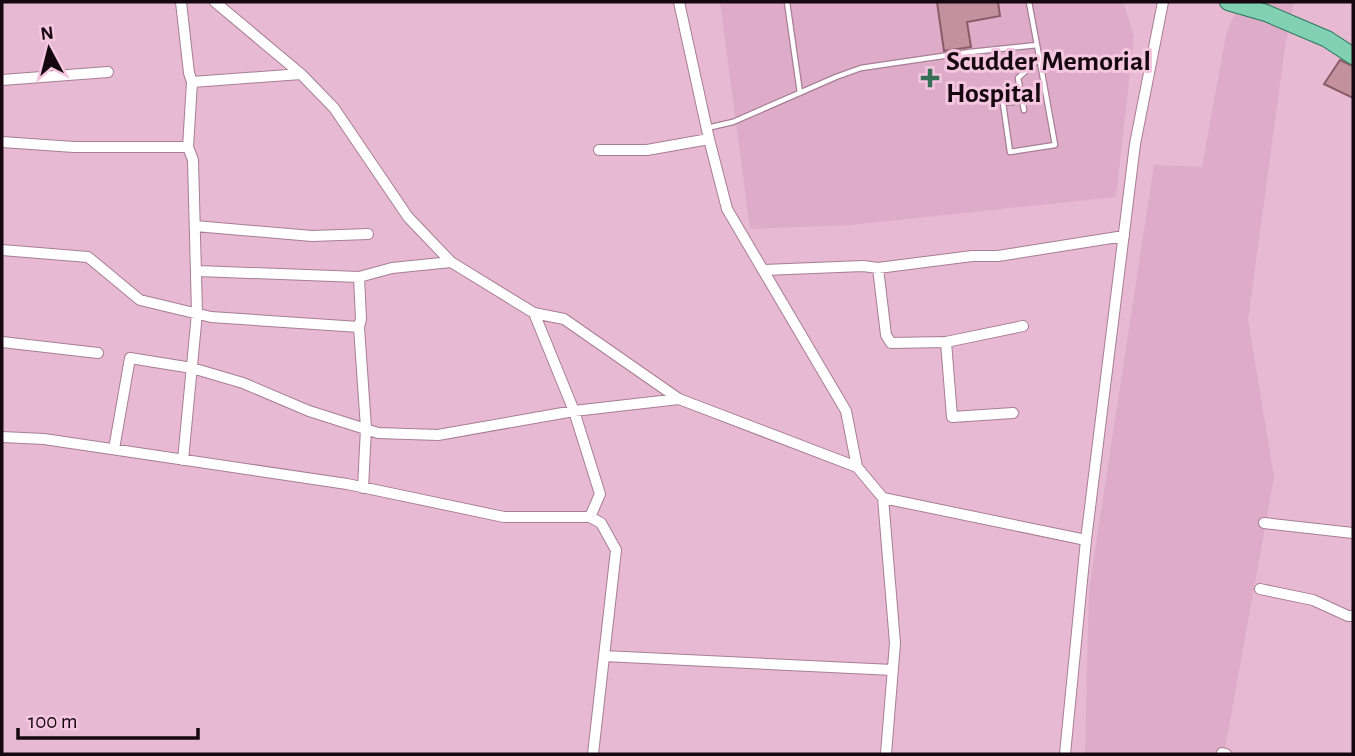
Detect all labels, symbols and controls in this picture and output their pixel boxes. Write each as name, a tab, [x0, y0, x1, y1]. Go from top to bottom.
north arrow	[14, 14, 84, 84]
text: N	[39, 23, 55, 44]
place label: Scudder Memorial Hospital	[946, 48, 1151, 108]
marker: Scudder Memorial Hospital	[920, 68, 940, 88]
scale bar	[18, 696, 198, 740]
text: 100 m	[28, 711, 78, 732]

